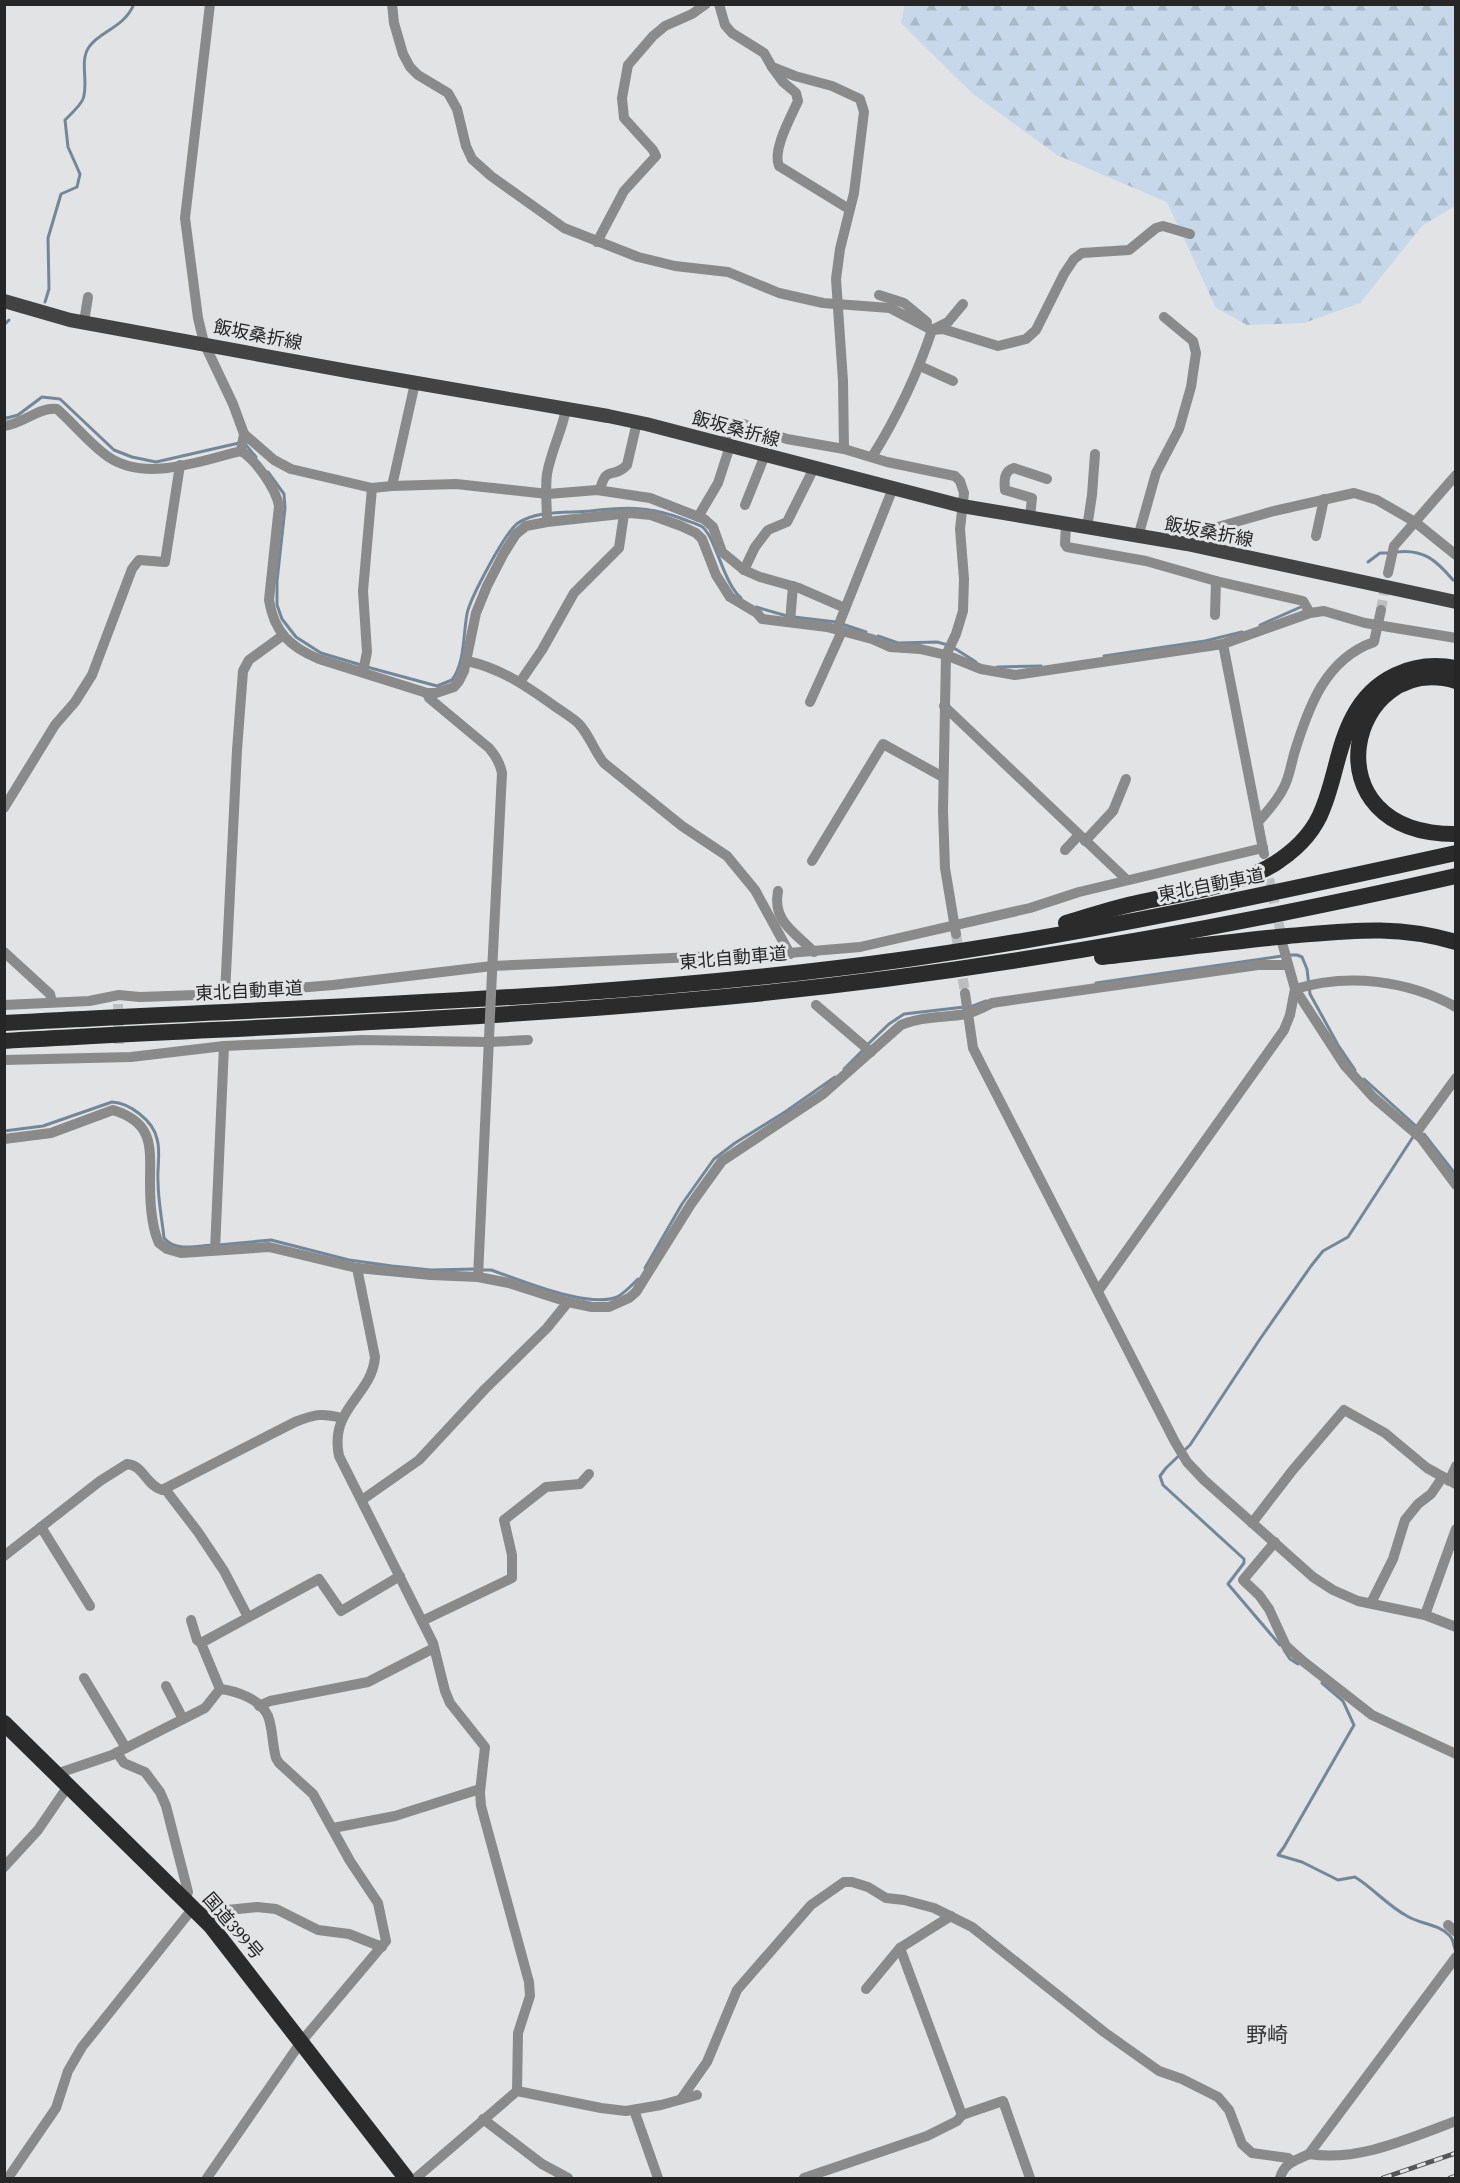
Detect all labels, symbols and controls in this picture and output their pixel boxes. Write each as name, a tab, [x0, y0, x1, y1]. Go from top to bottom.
street label: 飯坂桑折線	[212, 314, 305, 355]
street label: 飯坂桑折線	[689, 405, 783, 452]
street label: 飯坂桑折線	[1163, 511, 1256, 552]
street label: 東北自動車道	[1156, 862, 1266, 907]
street label: 東北自動車道	[678, 940, 788, 975]
street label: 東北自動車道	[194, 975, 304, 1006]
street label: 国道399号	[197, 1887, 269, 1964]
district label: 野崎	[1246, 2020, 1288, 2049]

